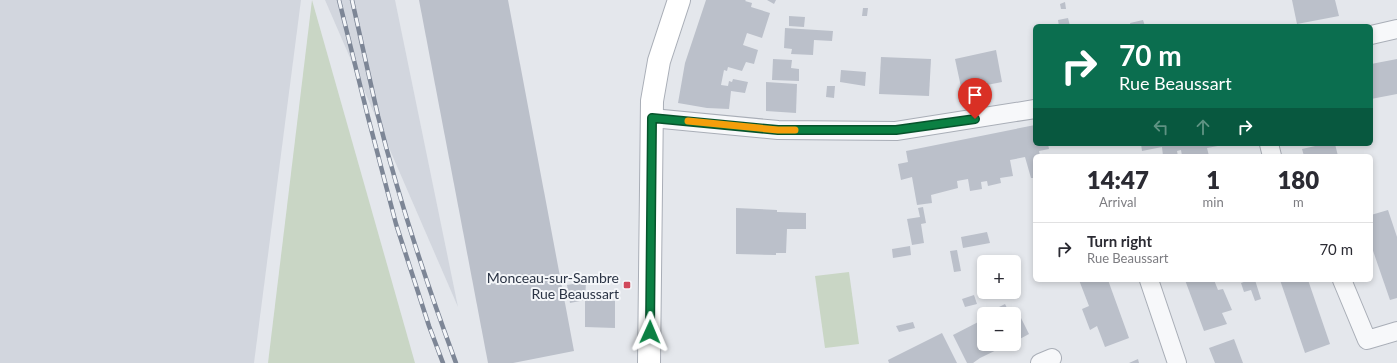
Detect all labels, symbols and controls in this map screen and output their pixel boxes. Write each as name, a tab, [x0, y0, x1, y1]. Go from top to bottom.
text: 70 m	[1119, 38, 1182, 72]
icon: right	[1053, 40, 1105, 92]
text: Rue Beaussart	[1119, 72, 1232, 94]
pin	[958, 78, 992, 119]
icon: arrive	[964, 84, 986, 106]
icon: left	[1150, 116, 1172, 138]
icon: ahead	[1192, 116, 1214, 138]
icon: right	[1234, 116, 1256, 138]
text: 14:47	[1087, 165, 1149, 194]
text: 1	[1206, 165, 1220, 194]
text: 180	[1277, 165, 1319, 194]
text: Arrival	[1099, 194, 1137, 210]
text: min	[1203, 194, 1224, 210]
text: m	[1293, 194, 1304, 210]
text: Turn right	[1087, 232, 1152, 250]
icon: right	[1053, 238, 1075, 260]
text: 70 m	[1319, 240, 1353, 258]
text: Rue Beaussart	[1087, 250, 1168, 266]
map controls	[977, 255, 1021, 351]
button: +	[977, 255, 1021, 299]
place label: Monceau-sur-Sambre Rue Beaussart	[487, 269, 619, 302]
marker: Monceau-sur-Sambre Rue Beaussart	[622, 280, 632, 290]
button: −	[977, 307, 1021, 351]
position arrow	[629, 311, 671, 353]

